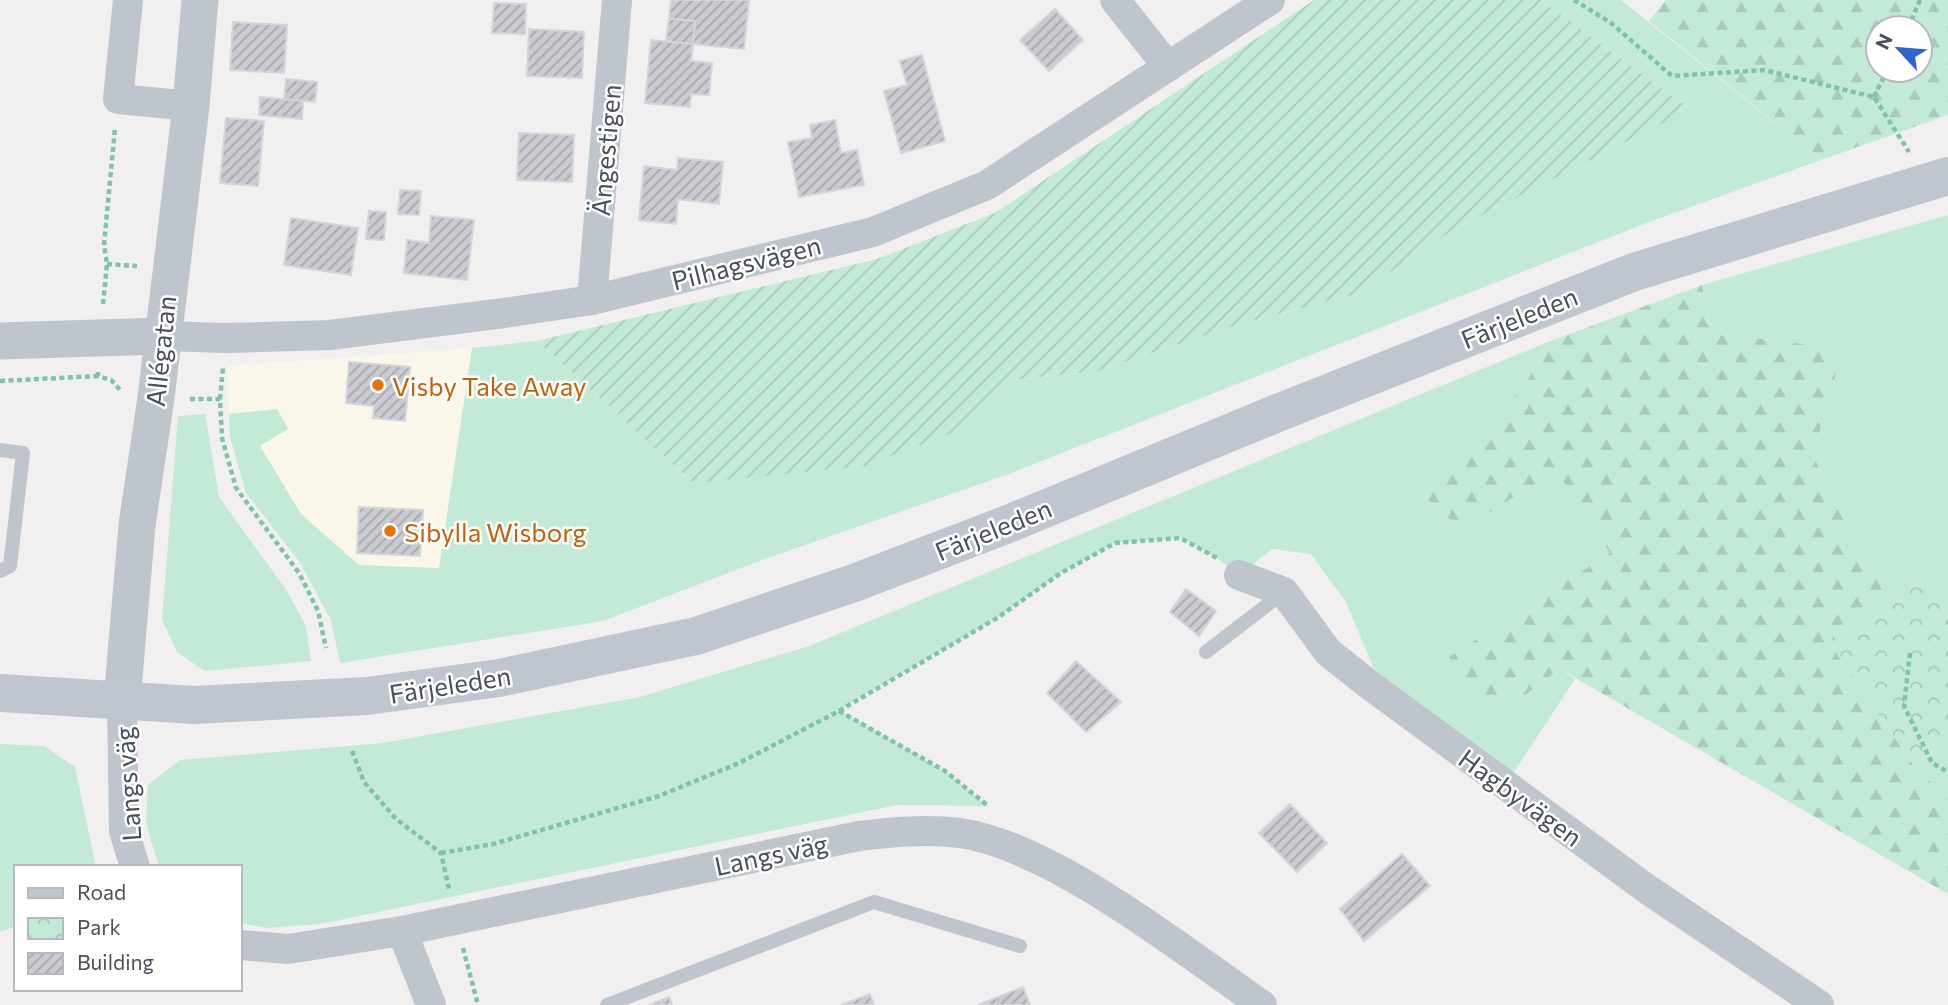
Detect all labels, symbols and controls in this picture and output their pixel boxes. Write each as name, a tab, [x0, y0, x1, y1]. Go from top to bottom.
north arrow	[1864, 14, 1934, 84]
text: N	[1870, 30, 1897, 53]
street label: Ängestigen	[584, 83, 626, 217]
street label: Pilhagsvägen	[668, 228, 824, 296]
street label: Färjeleden	[1456, 280, 1582, 354]
street label: Allégatan	[139, 294, 181, 408]
place label: Visby Take Away	[392, 370, 586, 401]
marker: Visby Take Away	[370, 377, 386, 393]
street label: Färjeleden	[930, 492, 1056, 566]
place label: Sibylla Wisborg	[404, 516, 587, 547]
marker: Sibylla Wisborg	[382, 523, 398, 539]
street label: Färjeleden	[387, 659, 513, 709]
street label: Langs väg	[108, 726, 146, 842]
street label: Hagbyvägen	[1453, 742, 1589, 852]
street label: Langs väg	[712, 827, 830, 881]
legend	[14, 865, 242, 991]
text: Road	[77, 879, 126, 904]
text: Park	[77, 914, 121, 939]
text: Building	[77, 949, 154, 974]

